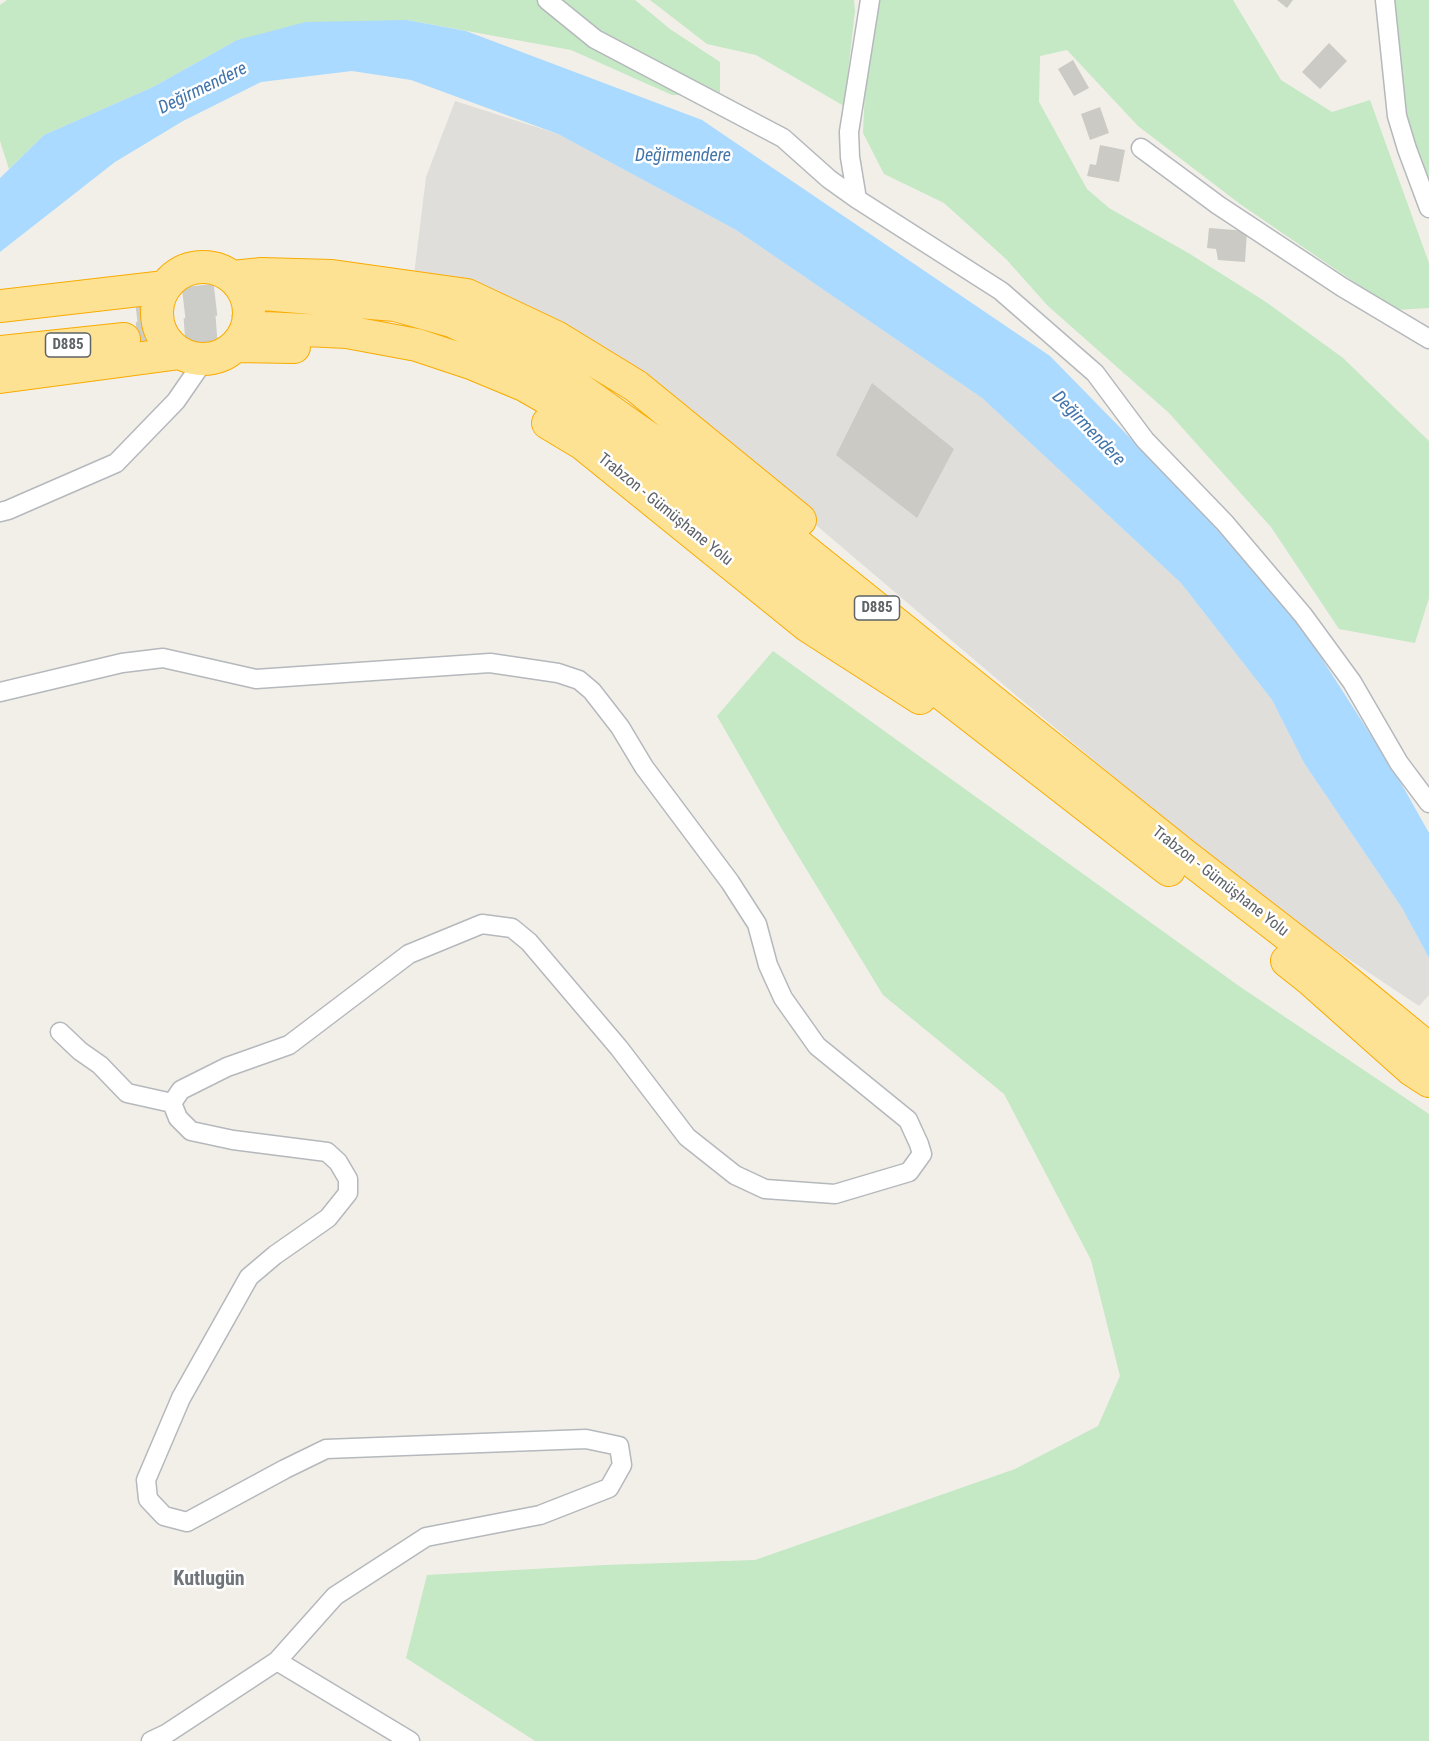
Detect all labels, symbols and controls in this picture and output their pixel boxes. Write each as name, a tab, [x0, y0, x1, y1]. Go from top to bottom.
water label: Değirmendere	[155, 58, 251, 120]
water label: Değirmendere	[635, 145, 731, 167]
road number: D885	[46, 333, 90, 357]
water label: Değirmendere	[1047, 387, 1129, 471]
street label: Trabzon - Gümüşhane Yolu	[594, 450, 736, 570]
road number: D885	[854, 596, 900, 620]
street label: Trabzon - Gümüşhane Yolu	[1148, 823, 1292, 941]
district label: Kutlugün	[173, 1568, 245, 1592]

